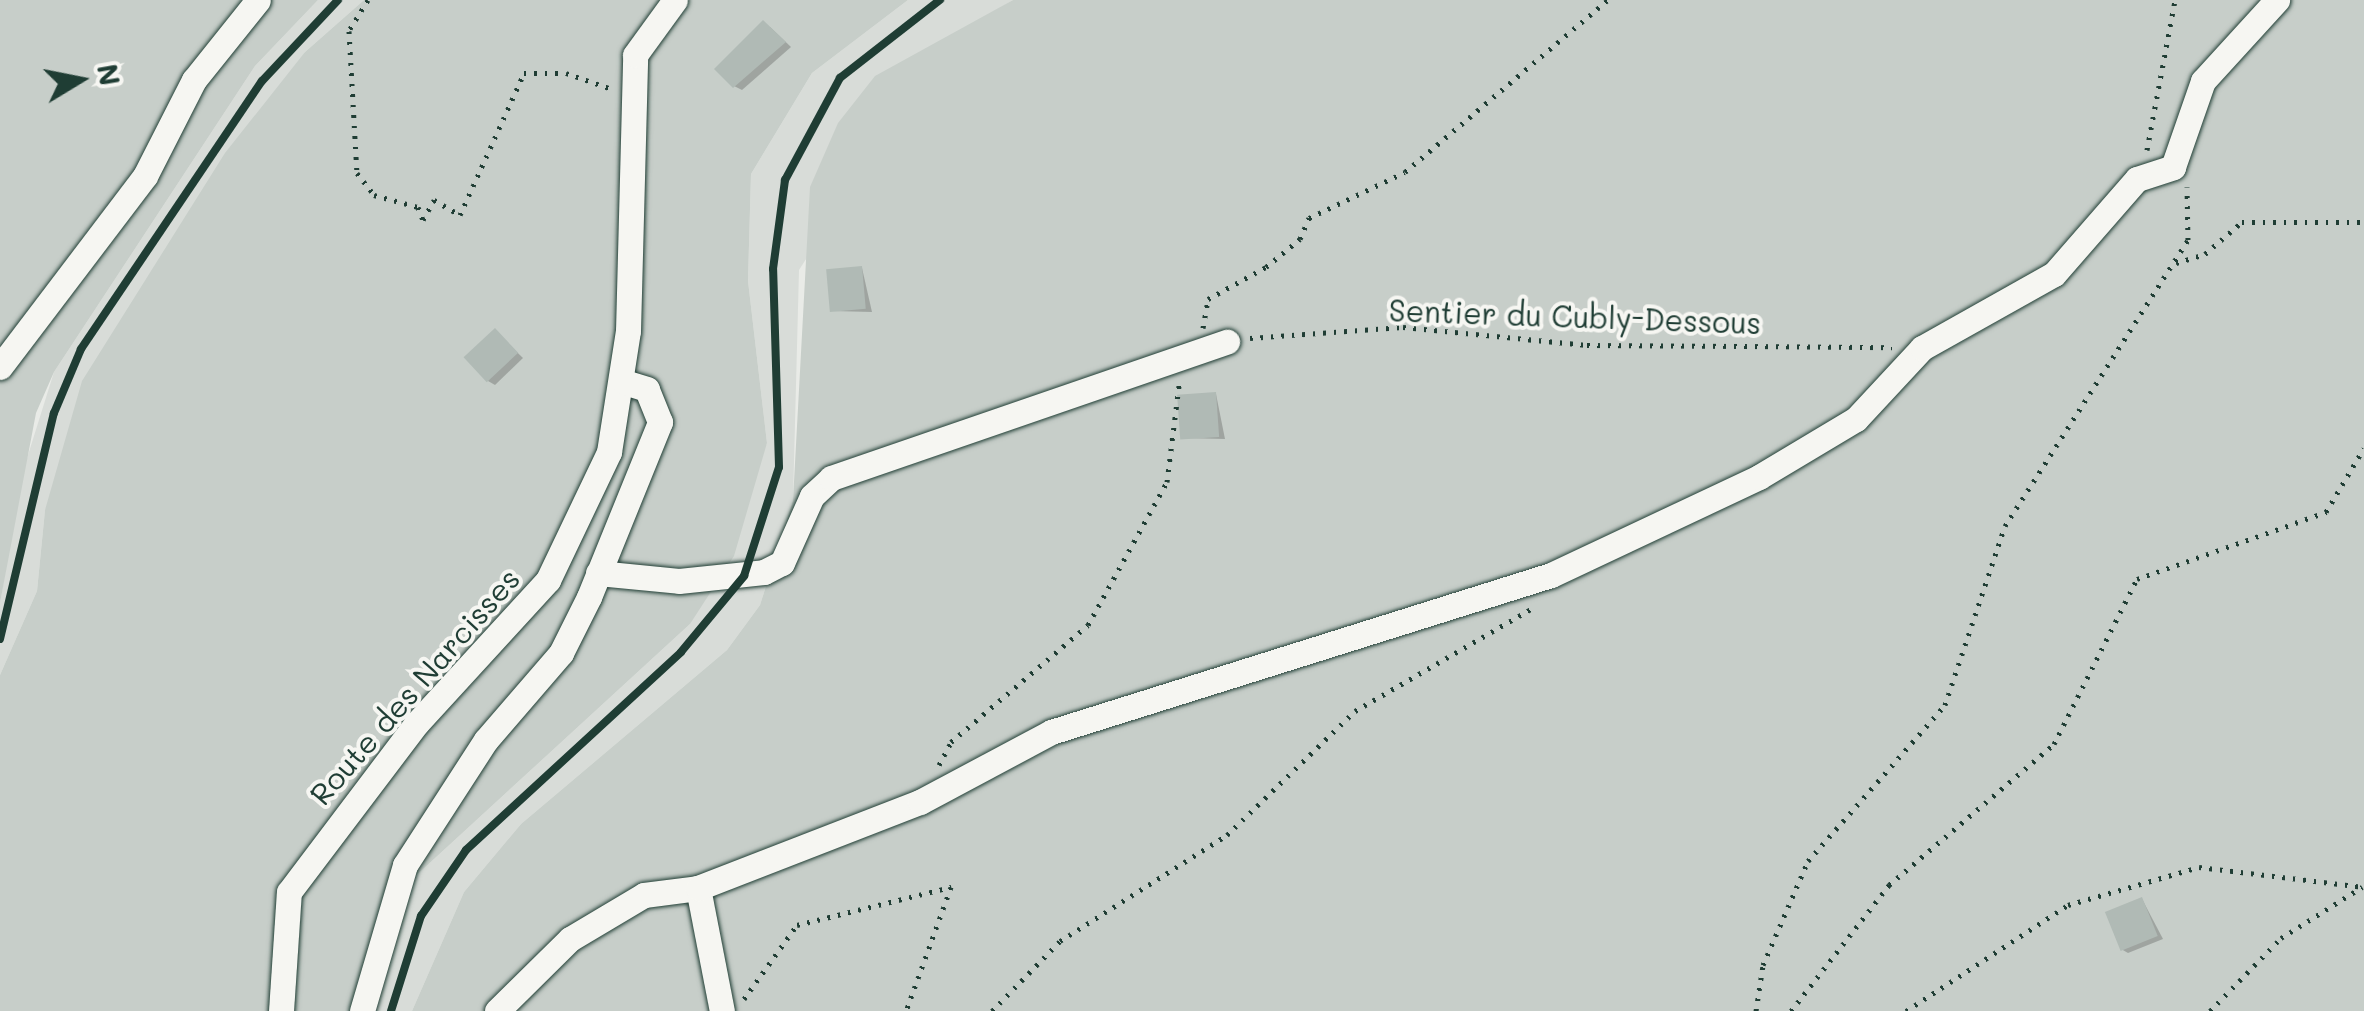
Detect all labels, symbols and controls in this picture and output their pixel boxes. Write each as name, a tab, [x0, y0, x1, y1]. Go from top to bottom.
north arrow	[30, 30, 130, 130]
text: N	[90, 61, 129, 88]
street label: Sentier du Cubly-Dessous	[1388, 292, 1762, 340]
street label: Route des Narcisses	[301, 560, 527, 812]

